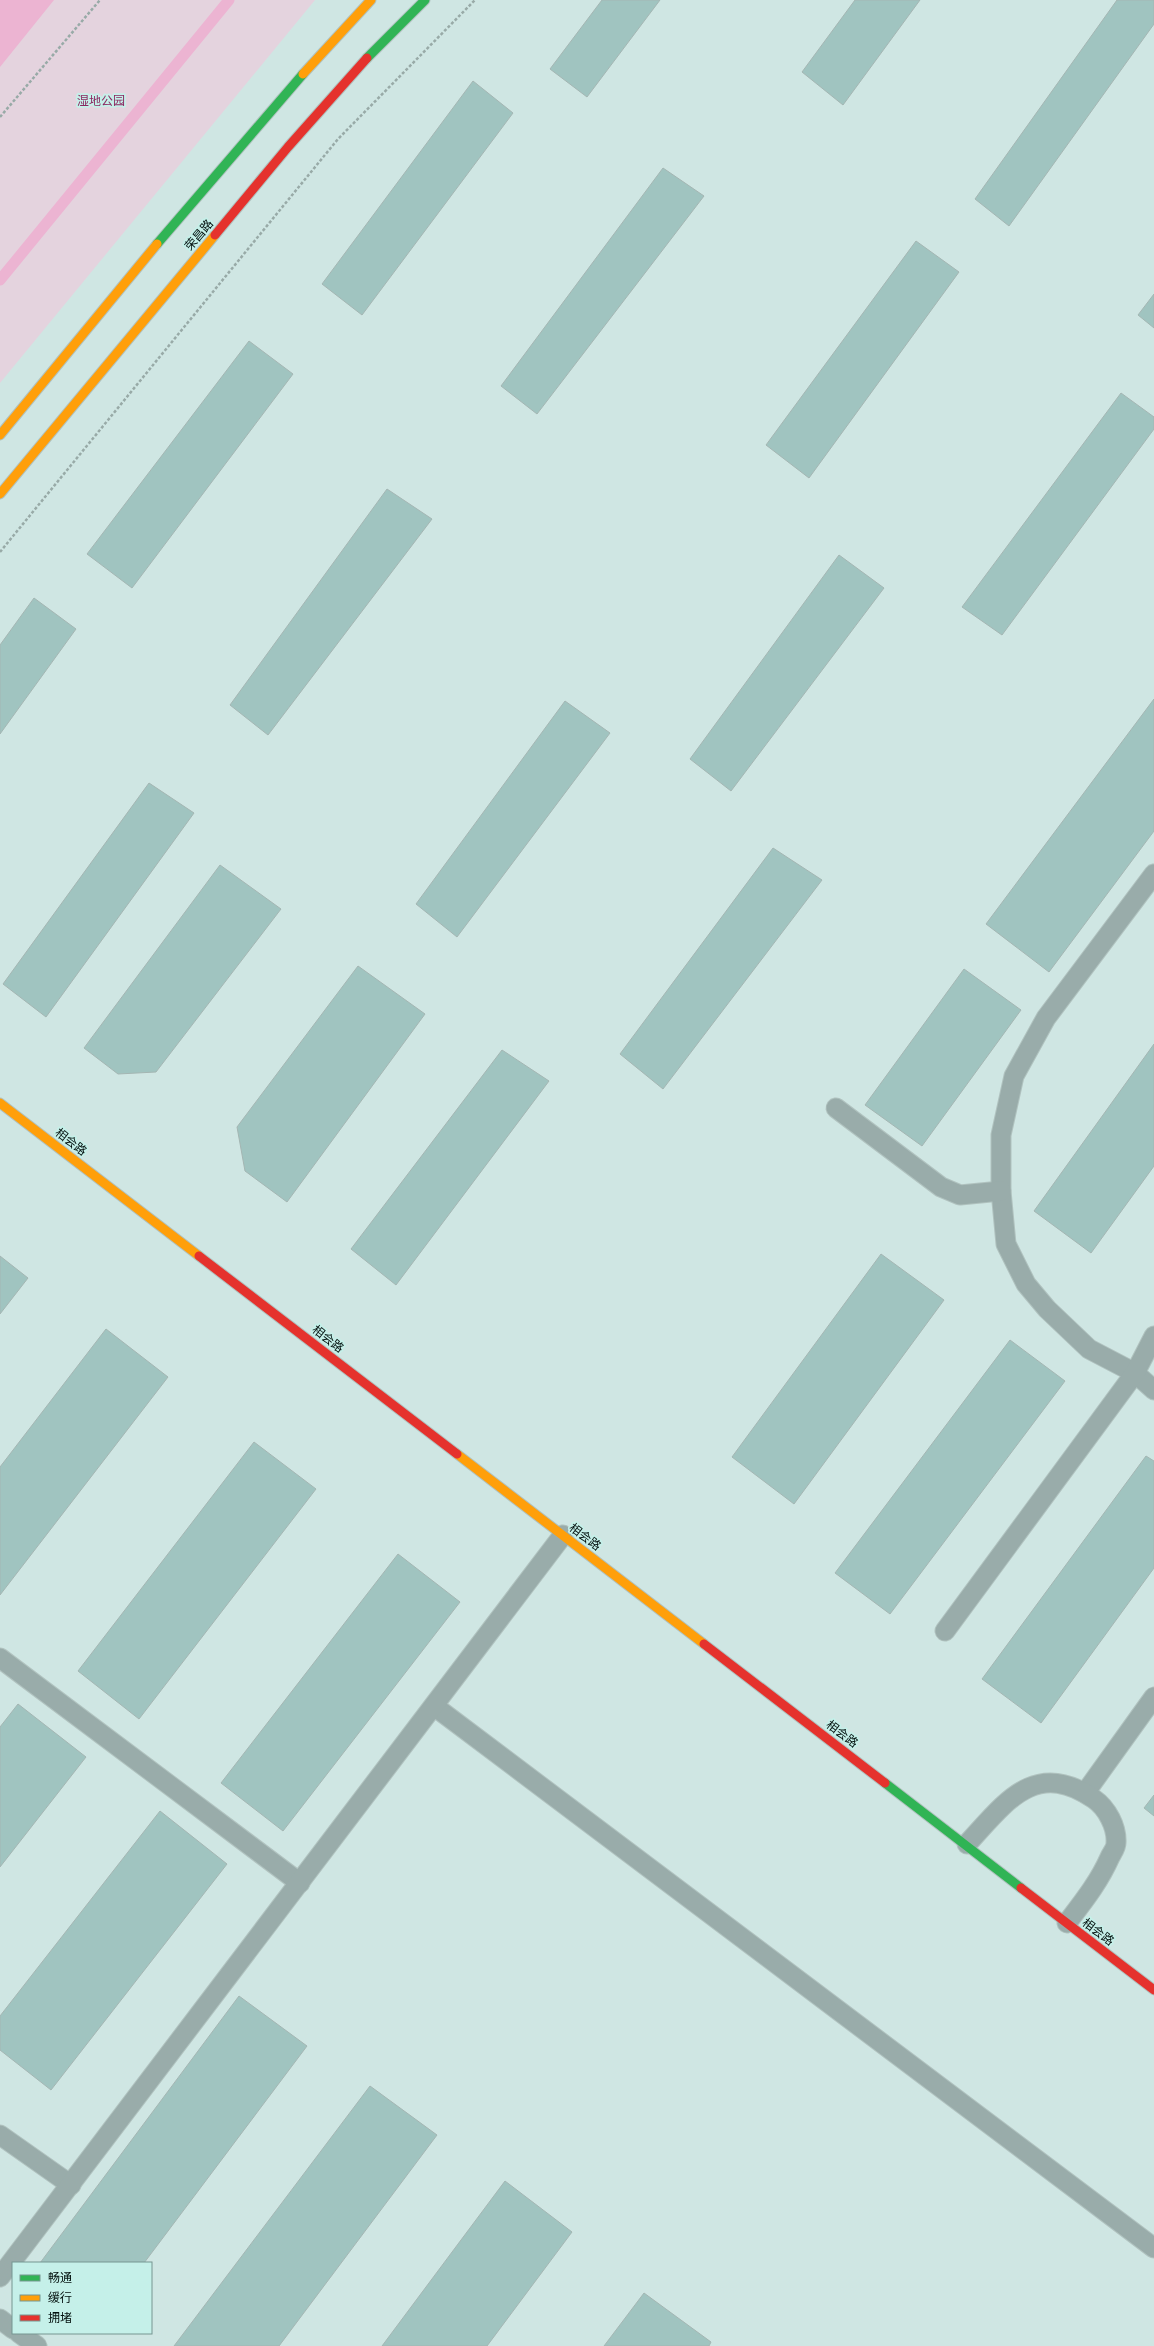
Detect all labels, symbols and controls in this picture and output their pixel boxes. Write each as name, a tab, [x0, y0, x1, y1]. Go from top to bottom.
park label: 湿地公园	[77, 94, 125, 109]
street label: 荣昌路	[182, 217, 217, 254]
street label: 相会路	[52, 1125, 89, 1159]
street label: 相会路	[309, 1322, 346, 1356]
street label: 相会路	[566, 1521, 604, 1554]
street label: 相会路	[823, 1718, 861, 1751]
street label: 相会路	[1079, 1916, 1117, 1949]
legend	[12, 2262, 152, 2334]
text: 畅通	[48, 2271, 72, 2286]
text: 缓行	[48, 2291, 72, 2306]
text: 拥堵	[48, 2311, 72, 2326]

